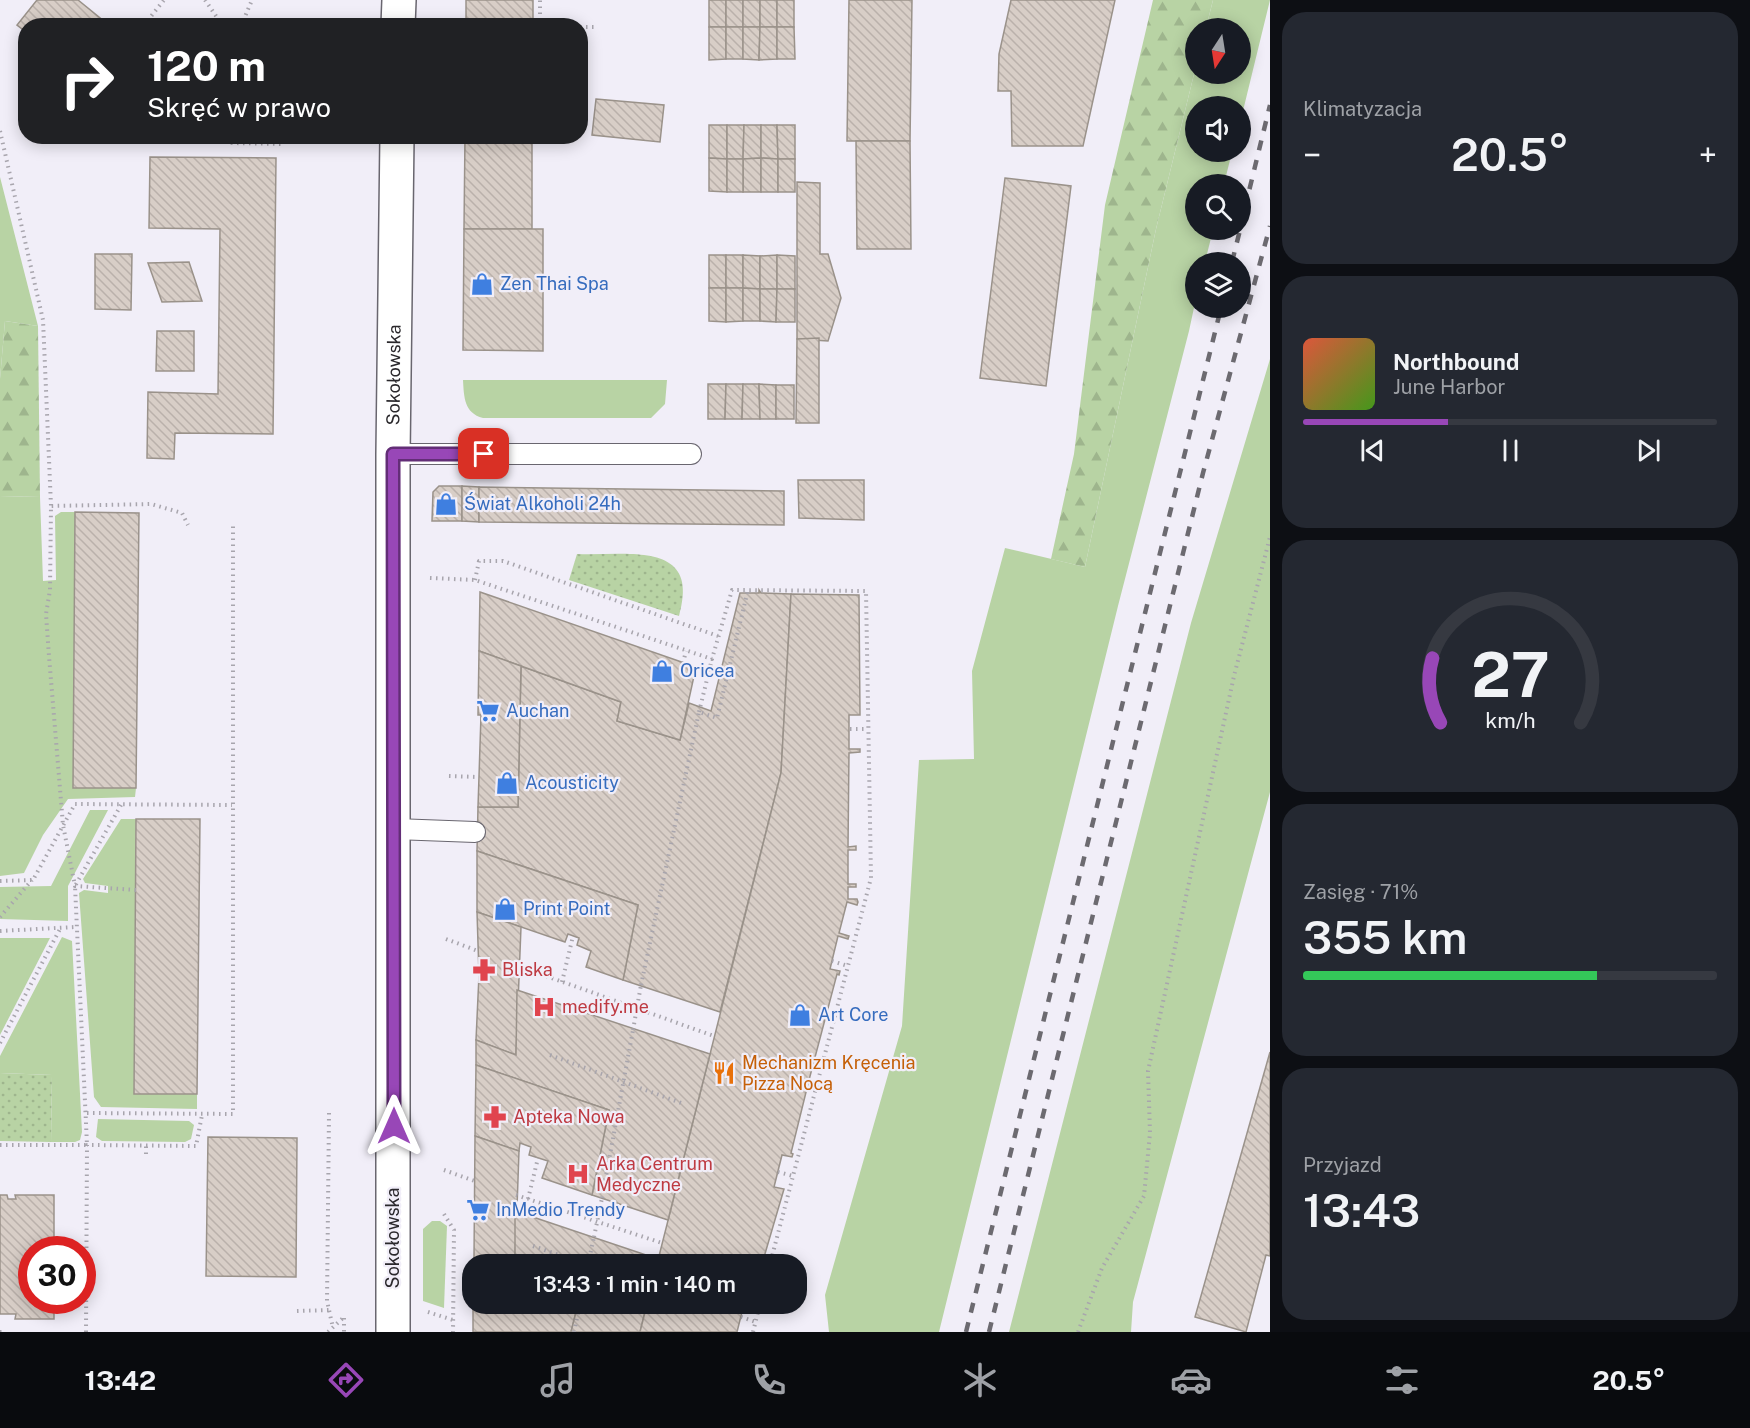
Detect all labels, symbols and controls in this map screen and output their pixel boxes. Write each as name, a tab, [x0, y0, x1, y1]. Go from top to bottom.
north arrow	[1185, 18, 1251, 84]
map controls	[1185, 18, 1251, 318]
text: 120 m	[147, 41, 266, 90]
icon: right	[48, 42, 126, 120]
text: Skręć w prawo	[147, 91, 331, 123]
button: sound	[1185, 96, 1251, 162]
text: Klimatyzacja	[1303, 97, 1422, 121]
text: 20.5°	[1451, 128, 1569, 181]
text: −	[1303, 136, 1321, 174]
text: +	[1699, 136, 1717, 174]
button: search	[1185, 174, 1251, 240]
button: layers	[1185, 252, 1251, 318]
shop icon: Zen Thai Spa	[469, 271, 495, 297]
place label: Zen Thai Spa	[500, 273, 609, 294]
street label: Sokołowska	[382, 324, 405, 426]
text: Northbound	[1393, 349, 1519, 375]
text: June Harbor	[1393, 375, 1505, 399]
pin	[458, 428, 509, 479]
icon: previous	[1356, 434, 1389, 467]
icon: pause	[1494, 434, 1527, 467]
icon: next	[1632, 434, 1665, 467]
icon: arrive	[467, 437, 500, 470]
shop icon: Świat Alkoholi 24h	[433, 491, 459, 517]
place label: Świat Alkoholi 24h	[464, 492, 621, 514]
text: 27	[1471, 638, 1549, 711]
shop icon: Oricea	[649, 658, 675, 684]
place label: Oricea	[680, 660, 734, 681]
supermarket icon: Auchan	[475, 698, 501, 724]
place label: Auchan	[506, 700, 569, 721]
text: km/h	[1485, 708, 1535, 733]
shop icon: Acousticity	[494, 770, 520, 796]
place label: Acousticity	[525, 772, 619, 793]
text: Zasięg · 71%	[1303, 880, 1418, 904]
shop icon: Print Point	[492, 896, 518, 922]
place label: Print Point	[523, 898, 611, 919]
text: 355 km	[1303, 911, 1467, 964]
pharmacy icon: Bliska	[471, 957, 497, 983]
place label: Bliska	[502, 959, 553, 980]
hospital icon: medify.me	[531, 994, 557, 1020]
place label: medify.me	[562, 996, 649, 1017]
shop icon: Art Core	[787, 1002, 813, 1028]
place label: Art Core	[818, 1004, 889, 1025]
place label: Mechanizm Kręcenia Pizza Nocą	[742, 1052, 916, 1094]
restaurant icon: Mechanizm Kręcenia Pizza Nocą	[711, 1060, 737, 1086]
position arrow	[362, 1094, 426, 1158]
pharmacy icon: Apteka Nowa	[482, 1104, 508, 1130]
place label: Apteka Nowa	[513, 1106, 625, 1127]
place label: Arka Centrum Medyczne	[596, 1153, 713, 1195]
text: Przyjazd	[1303, 1153, 1382, 1177]
hospital icon: Arka Centrum Medyczne	[565, 1161, 591, 1187]
text: 13:43	[1303, 1184, 1420, 1237]
street label: Sokołowska	[382, 1188, 403, 1288]
supermarket icon: InMedio Trendy	[465, 1197, 491, 1223]
place label: InMedio Trendy	[496, 1199, 626, 1220]
speed limit sign: 30	[18, 1236, 96, 1314]
text: 13:43 · 1 min · 140 m	[533, 1271, 736, 1297]
icon: directions	[325, 1359, 367, 1401]
icon: music	[537, 1359, 579, 1401]
icon: phone	[748, 1359, 790, 1401]
icon: climate	[959, 1359, 1001, 1401]
icon: car	[1170, 1359, 1212, 1401]
icon: filters	[1381, 1359, 1423, 1401]
text: 13:42	[85, 1364, 156, 1396]
text: 20.5°	[1592, 1364, 1665, 1396]

